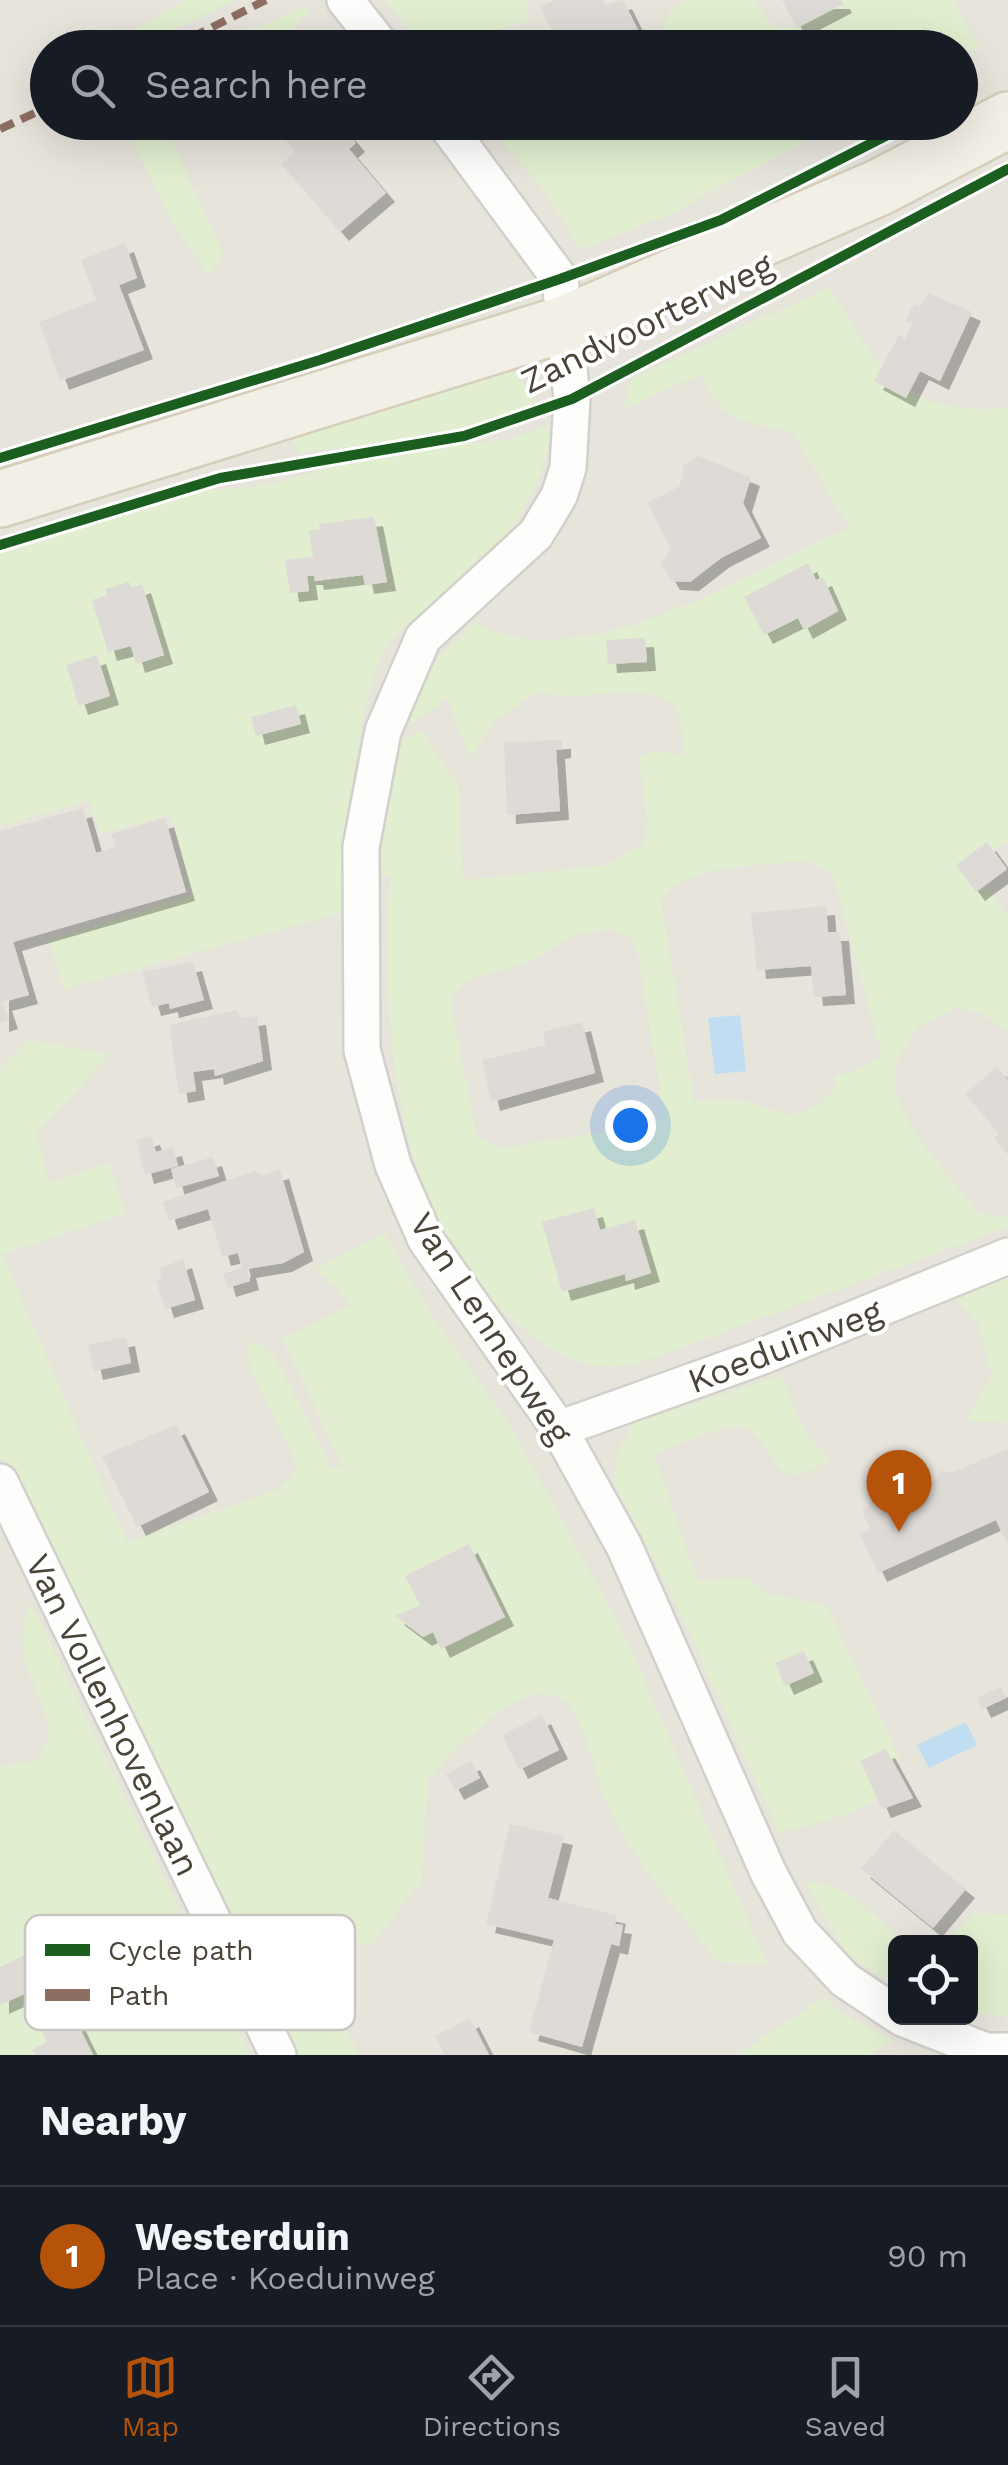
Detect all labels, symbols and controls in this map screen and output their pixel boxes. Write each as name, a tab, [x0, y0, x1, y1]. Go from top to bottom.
search box	[30, 30, 978, 140]
icon: search	[65, 58, 120, 113]
text: Search here	[145, 63, 368, 107]
street label: Zandvoorterweg	[514, 244, 780, 402]
your location	[605, 1100, 656, 1151]
street label: Van Lennepweg	[401, 1205, 582, 1452]
street label: Koeduinweg	[682, 1290, 888, 1402]
pin: 1	[866, 1450, 932, 1532]
street label: Van Vollenhovenlaan	[17, 1547, 209, 1883]
legend	[25, 1915, 355, 2030]
text: Cycle path	[108, 1934, 254, 1967]
map controls	[888, 1935, 978, 2025]
button: locate	[888, 1935, 978, 2025]
text: Path	[108, 1979, 169, 2012]
text: Nearby	[40, 2096, 187, 2145]
text: Westerduin	[135, 2215, 350, 2259]
text: 1	[66, 2237, 79, 2275]
text: 90 m	[887, 2237, 968, 2275]
text: Place · Koeduinweg	[135, 2259, 435, 2297]
tab: Map	[122, 2350, 179, 2443]
tab: Directions	[423, 2350, 561, 2443]
tab: Saved	[805, 2350, 886, 2443]

